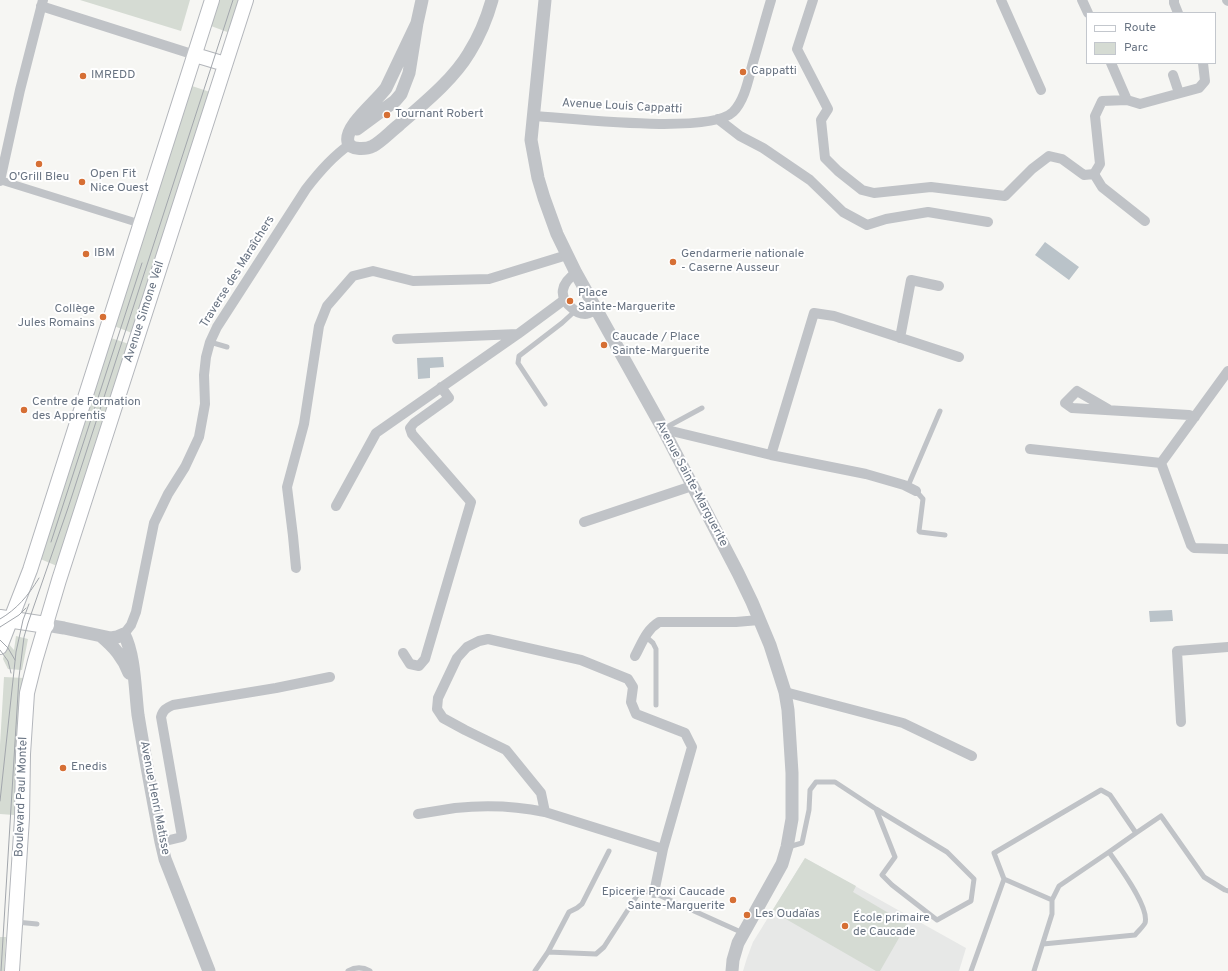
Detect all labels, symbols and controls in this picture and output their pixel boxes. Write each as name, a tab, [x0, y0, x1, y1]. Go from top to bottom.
legend	[1086, 12, 1216, 64]
text: Route	[1124, 20, 1156, 36]
text: Parc	[1124, 40, 1148, 56]
place label: Cappatti	[751, 65, 797, 79]
marker: Cappatti	[738, 67, 748, 77]
place label: IMREDD	[91, 69, 135, 83]
marker: IMREDD	[78, 71, 88, 81]
street label: Avenue Louis Cappatti	[562, 97, 682, 117]
place label: Tournant Robert	[395, 108, 484, 122]
marker: Tournant Robert	[382, 110, 392, 120]
marker: O'Grill Bleu	[34, 159, 44, 169]
place label: Open Fit Nice Ouest	[90, 168, 149, 196]
place label: O'Grill Bleu	[9, 171, 69, 185]
marker: Open Fit Nice Ouest	[77, 177, 87, 187]
street label: Traverse des Maraîchers	[198, 213, 278, 331]
place label: IBM	[94, 247, 115, 261]
place label: Gendarmerie nationale - Caserne Ausseur	[681, 248, 804, 276]
marker: IBM	[81, 249, 91, 259]
marker: Gendarmerie nationale - Caserne Ausseur	[668, 257, 678, 267]
street label: Avenue Simone Veil	[122, 260, 168, 364]
place label: Place Sainte-Marguerite	[578, 287, 675, 315]
marker: Place Sainte-Marguerite	[565, 296, 575, 306]
place label: Collège Jules Romains	[17, 303, 95, 331]
marker: Collège Jules Romains	[98, 312, 108, 322]
place label: Caucade / Place Sainte-Marguerite	[612, 331, 709, 359]
marker: Caucade / Place Sainte-Marguerite	[599, 340, 609, 350]
place label: Centre de Formation des Apprentis	[32, 396, 141, 424]
marker: Centre de Formation des Apprentis	[19, 405, 29, 415]
street label: Avenue Sainte-Marguerite	[652, 419, 730, 549]
street label: Boulevard Paul Montel	[13, 737, 31, 857]
street label: Avenue Henri Matisse	[136, 740, 172, 856]
place label: Enedis	[71, 761, 107, 775]
marker: Enedis	[58, 763, 68, 773]
place label: Epicerie Proxi Caucade Sainte-Marguerite	[602, 886, 725, 914]
marker: Epicerie Proxi Caucade Sainte-Marguerite	[728, 895, 738, 905]
place label: Les Oudaïas	[755, 908, 820, 922]
marker: Les Oudaïas	[742, 910, 752, 920]
place label: École primaire de Caucade	[853, 912, 930, 940]
marker: École primaire de Caucade	[840, 921, 850, 931]

